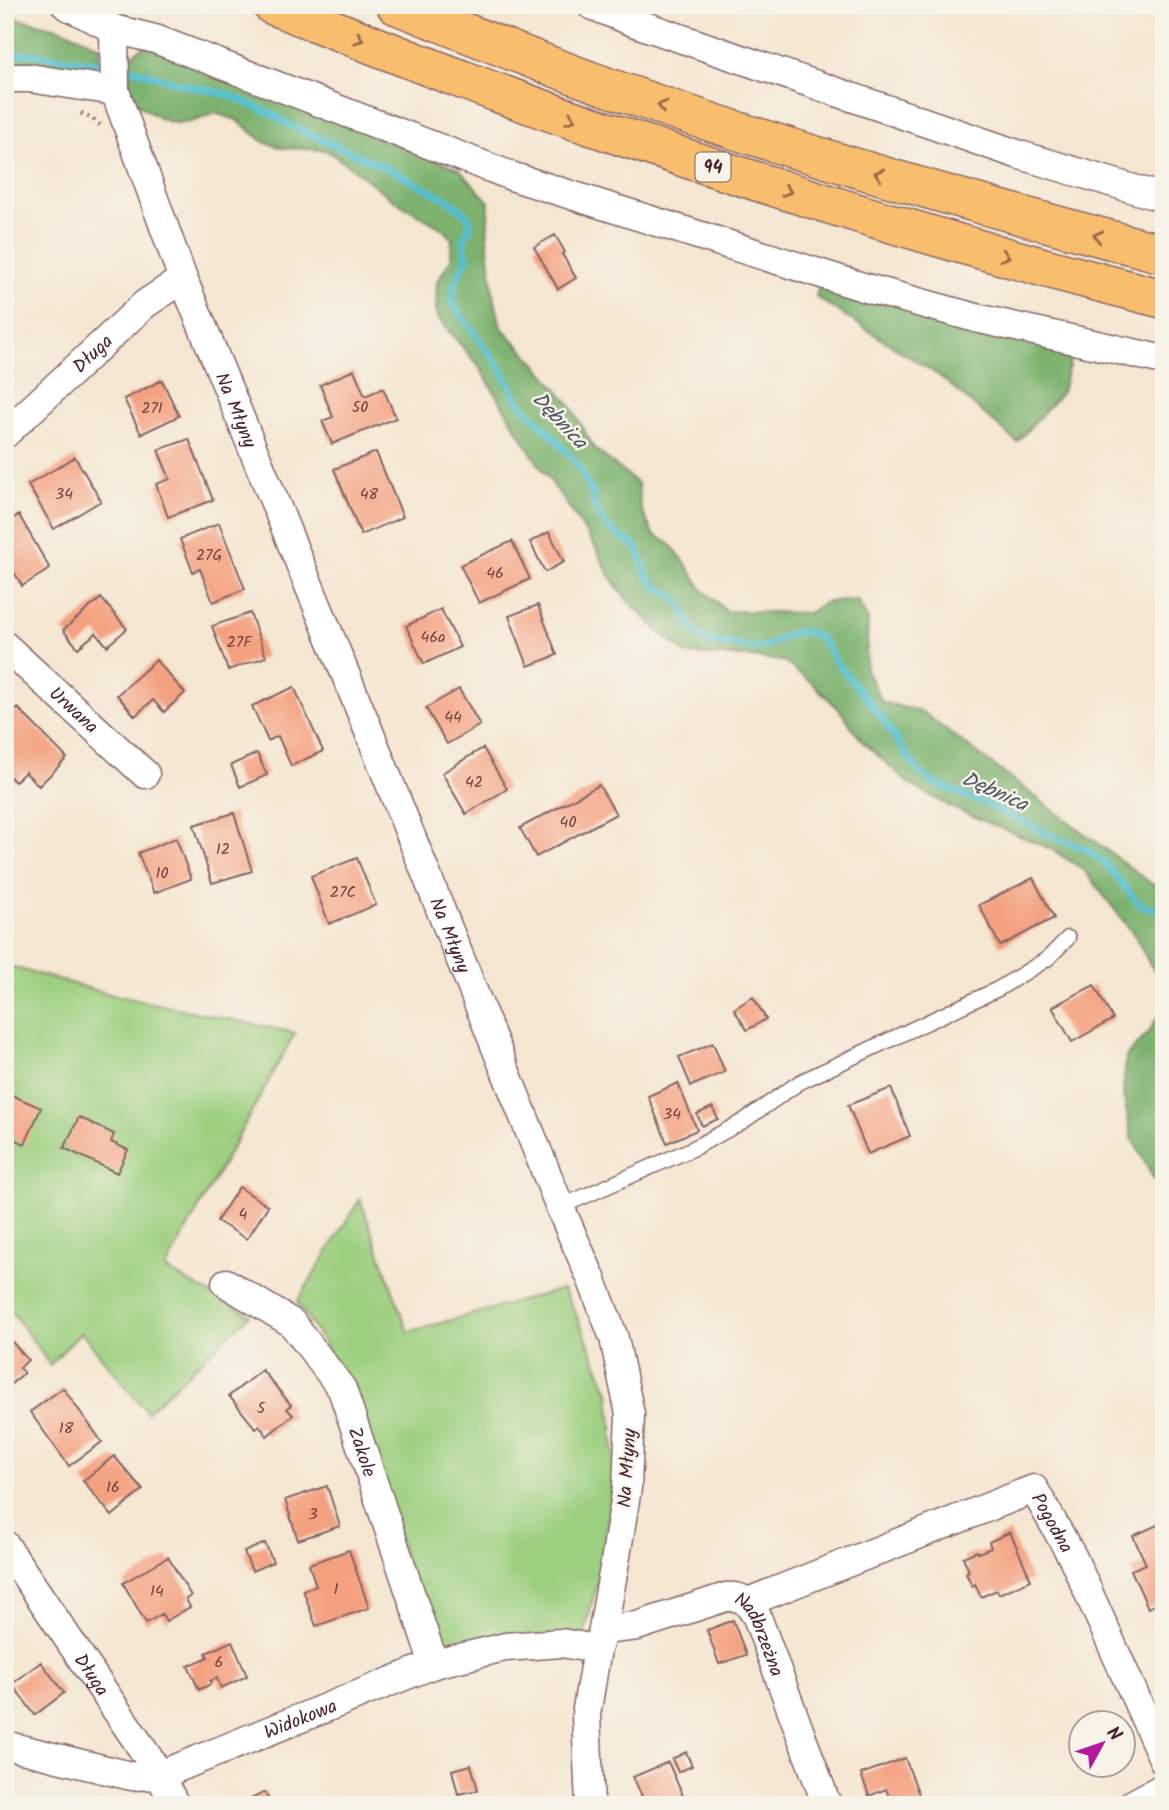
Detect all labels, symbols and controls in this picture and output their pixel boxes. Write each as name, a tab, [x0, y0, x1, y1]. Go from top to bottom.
one-way arrow	[352, 31, 364, 45]
one-way arrow	[656, 99, 668, 114]
one-way arrow	[565, 111, 577, 125]
road number: 94	[696, 152, 730, 182]
one-way arrow	[873, 168, 885, 183]
one-way arrow	[781, 183, 793, 198]
one-way arrow	[1092, 230, 1104, 244]
one-way arrow	[999, 248, 1011, 262]
street label: Długa	[66, 328, 121, 381]
street label: Na Młyny	[206, 368, 264, 454]
water label: Dębnica	[523, 384, 595, 458]
house number: 50	[352, 395, 368, 420]
house number: 27I	[141, 396, 163, 421]
house number: 34	[55, 482, 73, 507]
house number: 48	[360, 482, 379, 507]
house number: 27G	[196, 543, 222, 568]
house number: 46	[486, 561, 504, 586]
house number: 46a	[420, 625, 446, 650]
house number: 27F	[226, 630, 253, 655]
street label: Urwana	[41, 680, 105, 742]
house number: 44	[444, 705, 462, 730]
water label: Dębnica	[956, 763, 1034, 822]
house number: 42	[465, 770, 483, 795]
house number: 40	[560, 810, 576, 835]
house number: 12	[216, 837, 230, 862]
house number: 10	[155, 861, 169, 886]
house number: 27C	[330, 880, 356, 905]
street label: Na Młyny	[420, 893, 478, 979]
house number: 34	[663, 1102, 681, 1127]
house number: 4	[239, 1202, 248, 1227]
house number: 5	[257, 1396, 267, 1421]
house number: 18	[59, 1416, 74, 1441]
street label: Zakole	[339, 1423, 384, 1482]
street label: Na Młyny	[610, 1427, 646, 1509]
house number: 16	[106, 1475, 120, 1500]
street label: Pogodna	[1022, 1488, 1080, 1559]
house number: 3	[308, 1502, 318, 1527]
house number: 1	[333, 1577, 339, 1602]
house number: 14	[150, 1579, 164, 1604]
street label: Nadbrzeżna	[728, 1585, 791, 1681]
street label: Długa	[65, 1648, 116, 1703]
house number: 6	[215, 1650, 223, 1675]
street label: Widokowa	[260, 1692, 342, 1748]
north arrow	[1068, 1708, 1138, 1778]
text: N	[1098, 1720, 1129, 1749]

